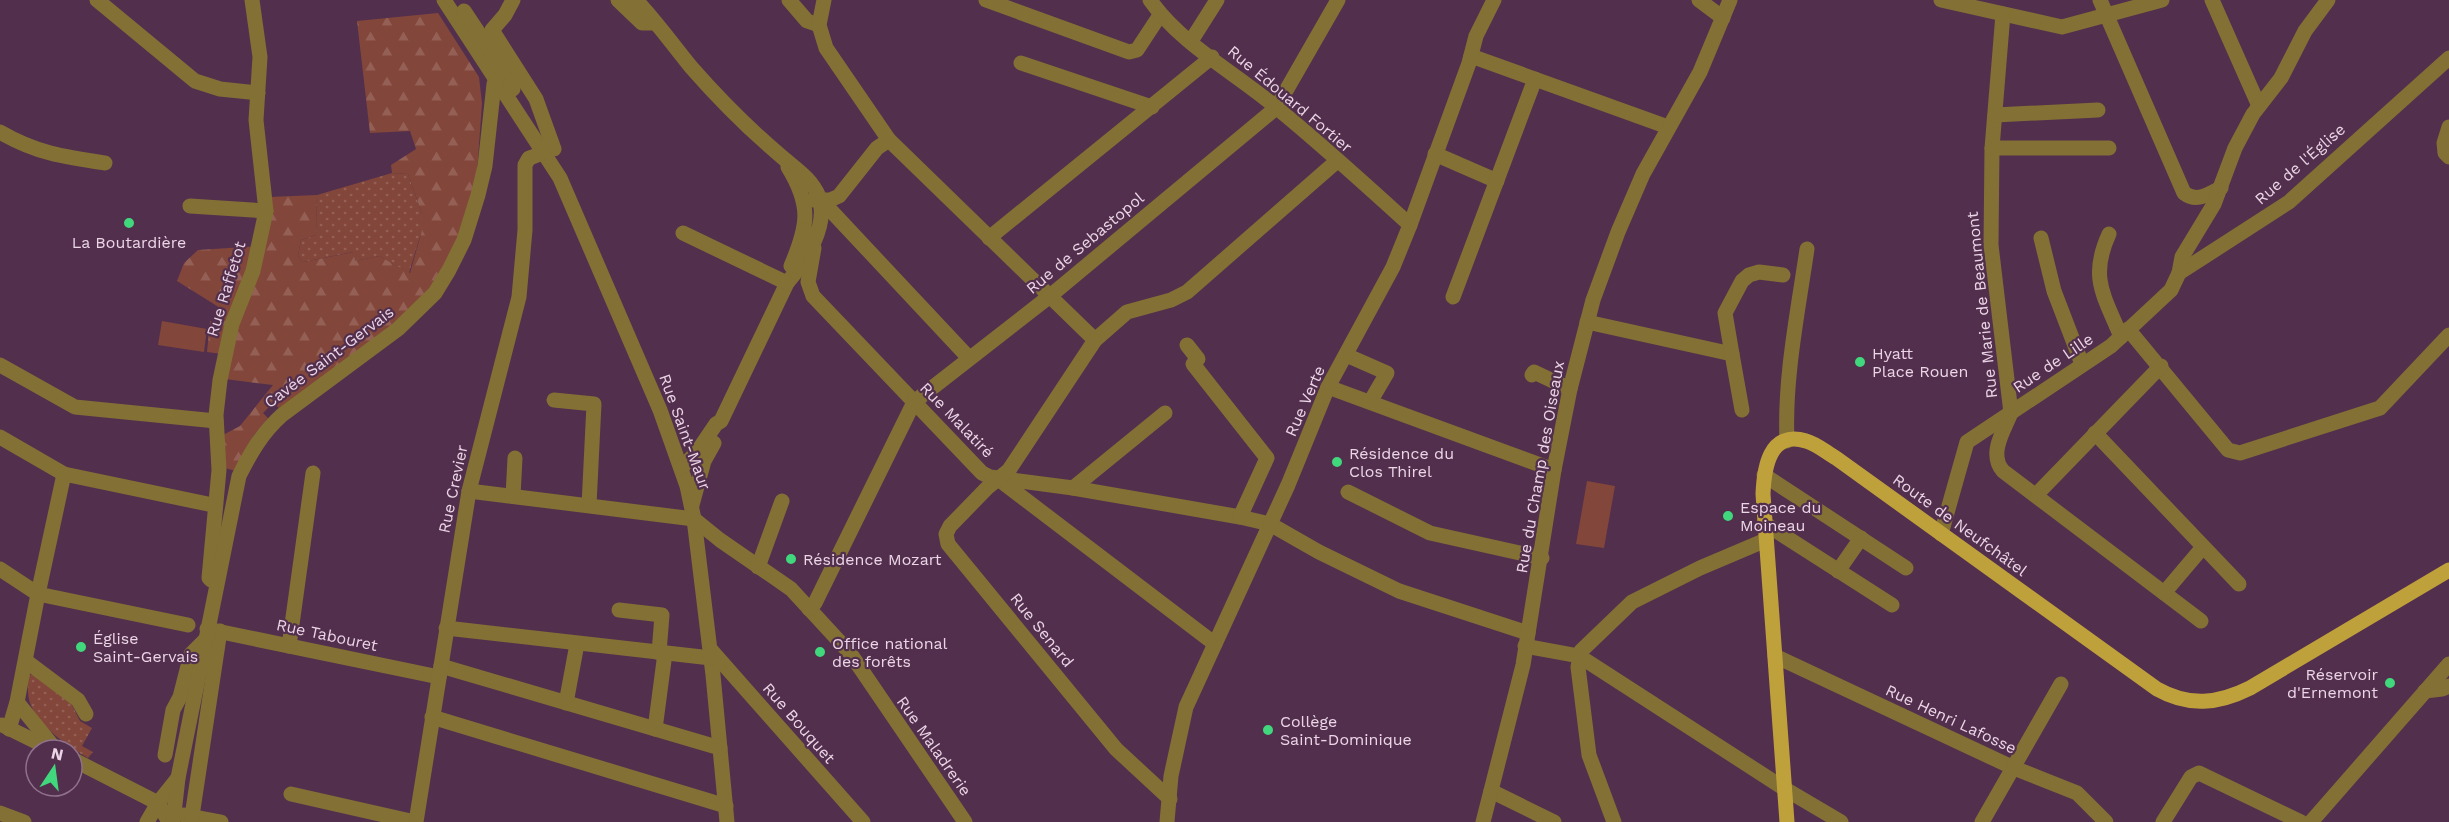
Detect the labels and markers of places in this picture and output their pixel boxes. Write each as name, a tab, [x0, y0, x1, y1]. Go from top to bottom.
marker: La Boutardière	[122, 216, 136, 230]
place label: La Boutardière	[72, 233, 186, 252]
place label: Hyatt Place Rouen	[1872, 344, 1968, 381]
marker: Hyatt Place Rouen	[1853, 355, 1867, 369]
place label: Résidence du Clos Thirel	[1349, 444, 1454, 481]
marker: Résidence du Clos Thirel	[1330, 455, 1344, 469]
place label: Espace du Moineau	[1740, 498, 1821, 535]
marker: Espace du Moineau	[1721, 509, 1735, 523]
place label: Résidence Mozart	[803, 550, 942, 569]
marker: Résidence Mozart	[784, 552, 798, 566]
place label: Église Saint-Gervais	[93, 629, 198, 666]
place label: Office national des forêts	[832, 634, 948, 671]
marker: Église Saint-Gervais	[74, 640, 88, 654]
marker: Office national des forêts	[813, 645, 827, 659]
place label: Réservoir d'Ernemont	[2287, 665, 2378, 702]
marker: Réservoir d'Ernemont	[2383, 676, 2397, 690]
place label: Collège Saint-Dominique	[1280, 712, 1412, 749]
marker: Collège Saint-Dominique	[1261, 723, 1275, 737]

